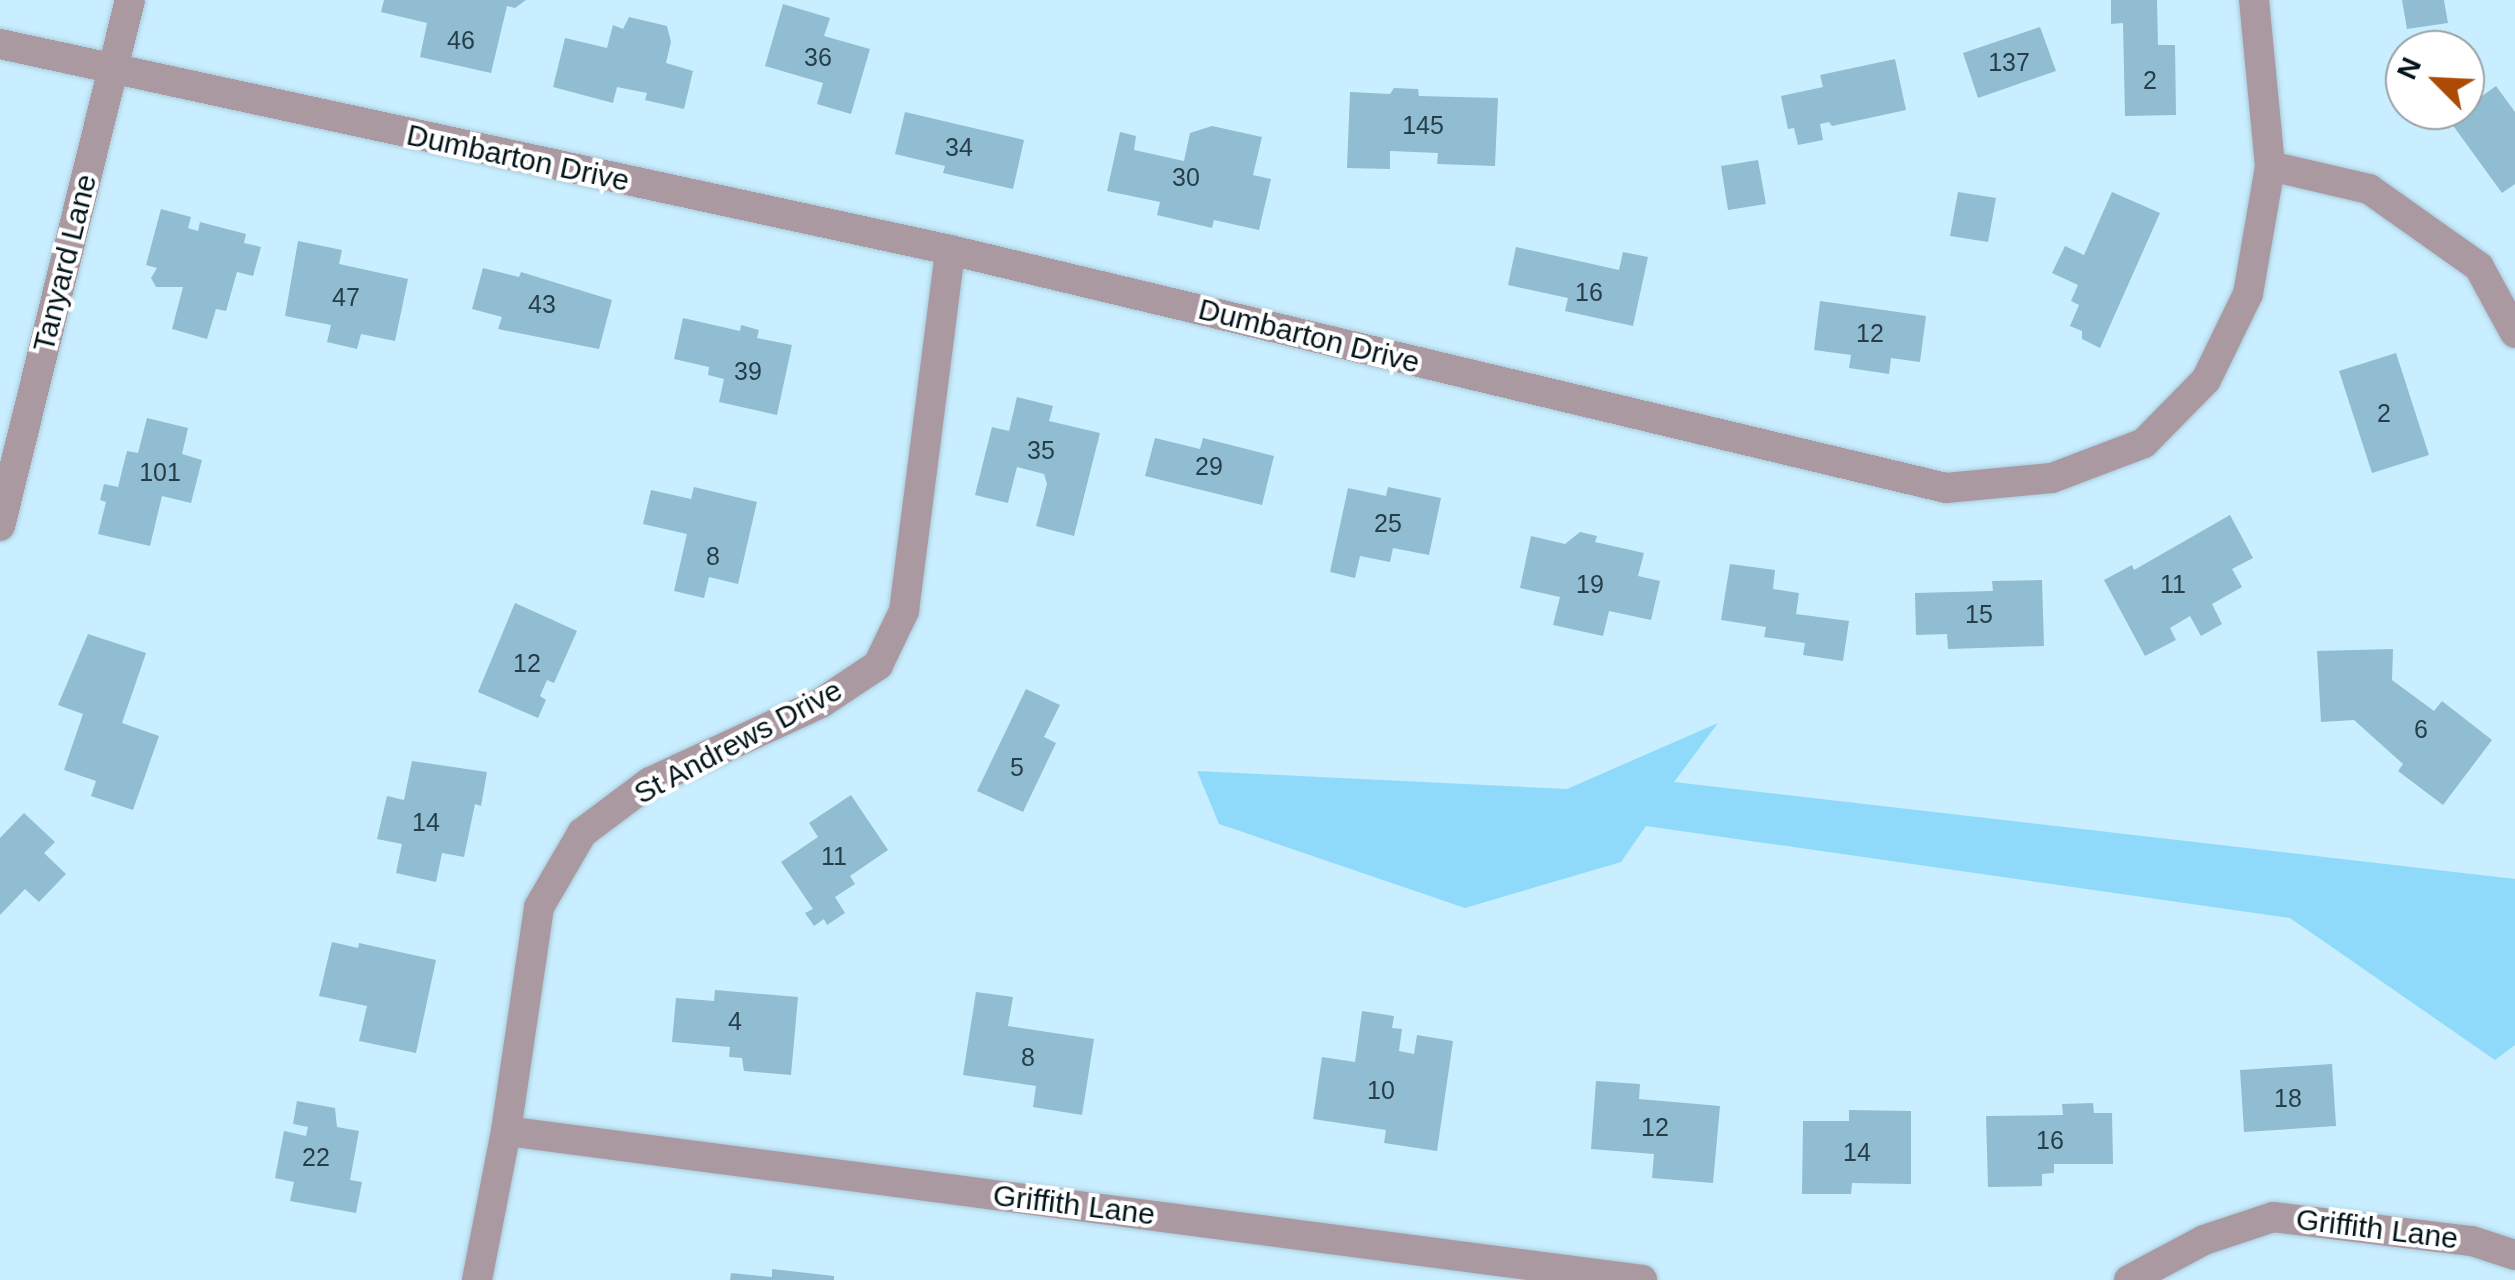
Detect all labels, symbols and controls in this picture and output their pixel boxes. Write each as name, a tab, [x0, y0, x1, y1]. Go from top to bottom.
house number: 46	[447, 25, 475, 55]
north arrow	[2385, 30, 2485, 130]
house number: 36	[804, 42, 832, 72]
house number: 137	[1988, 47, 2030, 77]
text: N	[2391, 53, 2427, 84]
house number: 2	[2143, 65, 2157, 95]
house number: 145	[1402, 110, 1444, 140]
street label: Dumbarton Drive	[403, 117, 633, 199]
house number: 34	[945, 132, 973, 162]
house number: 30	[1172, 162, 1200, 192]
street label: Tanyard Lane	[26, 170, 104, 356]
house number: 16	[1575, 277, 1603, 307]
house number: 47	[332, 282, 360, 312]
house number: 43	[528, 289, 556, 319]
street label: Dumbarton Drive	[1195, 291, 1423, 381]
house number: 12	[1856, 318, 1884, 348]
house number: 39	[734, 356, 762, 386]
house number: 2	[2377, 398, 2391, 428]
house number: 35	[1027, 435, 1055, 465]
house number: 29	[1195, 451, 1223, 481]
house number: 101	[139, 457, 181, 487]
house number: 25	[1374, 508, 1402, 538]
house number: 8	[706, 541, 720, 571]
house number: 19	[1576, 569, 1604, 599]
house number: 11	[2160, 569, 2186, 599]
house number: 15	[1965, 599, 1993, 629]
house number: 12	[513, 648, 541, 678]
street label: St Andrews Drive	[627, 672, 849, 812]
house number: 6	[2414, 714, 2428, 744]
house number: 5	[1010, 752, 1024, 782]
house number: 14	[412, 807, 440, 837]
house number: 11	[821, 841, 847, 871]
house number: 4	[728, 1006, 742, 1036]
house number: 8	[1021, 1042, 1035, 1072]
house number: 10	[1367, 1075, 1395, 1105]
house number: 18	[2274, 1083, 2302, 1113]
house number: 12	[1641, 1112, 1669, 1142]
house number: 16	[2036, 1125, 2064, 1155]
house number: 14	[1843, 1137, 1871, 1167]
house number: 22	[302, 1142, 330, 1172]
street label: Griffith Lane	[991, 1177, 1157, 1233]
street label: Griffith Lane	[2294, 1201, 2460, 1257]

